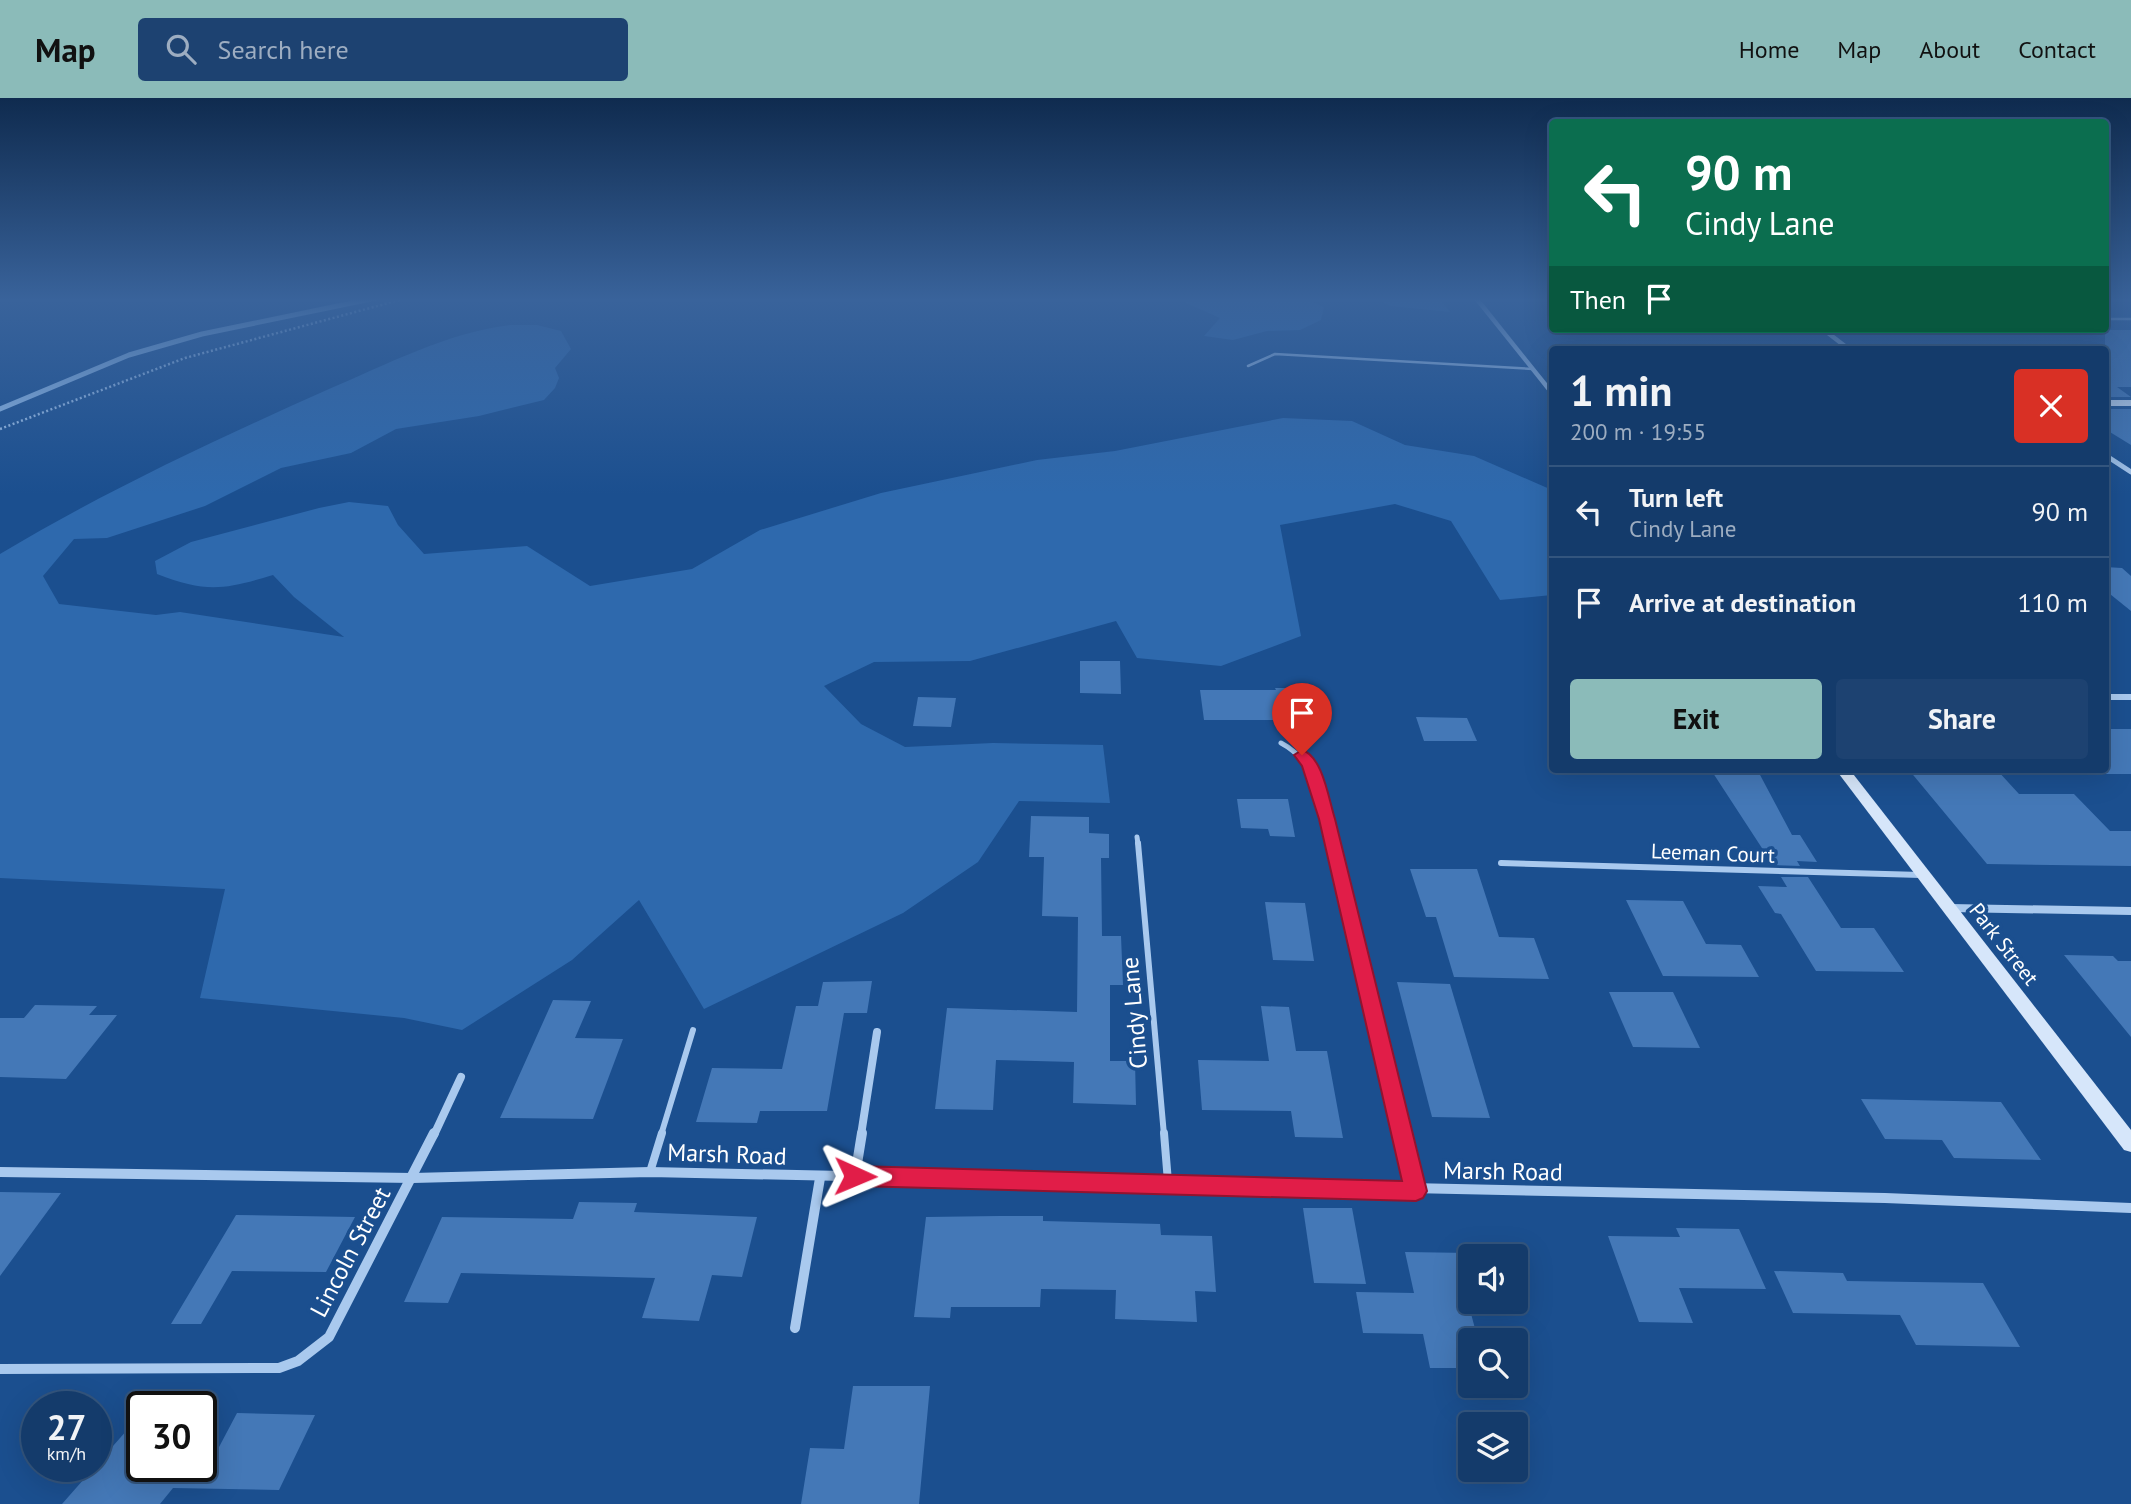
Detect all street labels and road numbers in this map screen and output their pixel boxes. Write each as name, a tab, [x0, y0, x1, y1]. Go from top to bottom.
street label: Leeman Court	[1651, 837, 1775, 869]
street label: Park Street	[1963, 897, 2045, 991]
street label: Cindy Lane	[1114, 956, 1154, 1070]
street label: Marsh Road	[667, 1136, 787, 1172]
street label: Marsh Road	[1443, 1154, 1563, 1188]
street label: Lincoln Street	[303, 1182, 397, 1322]

